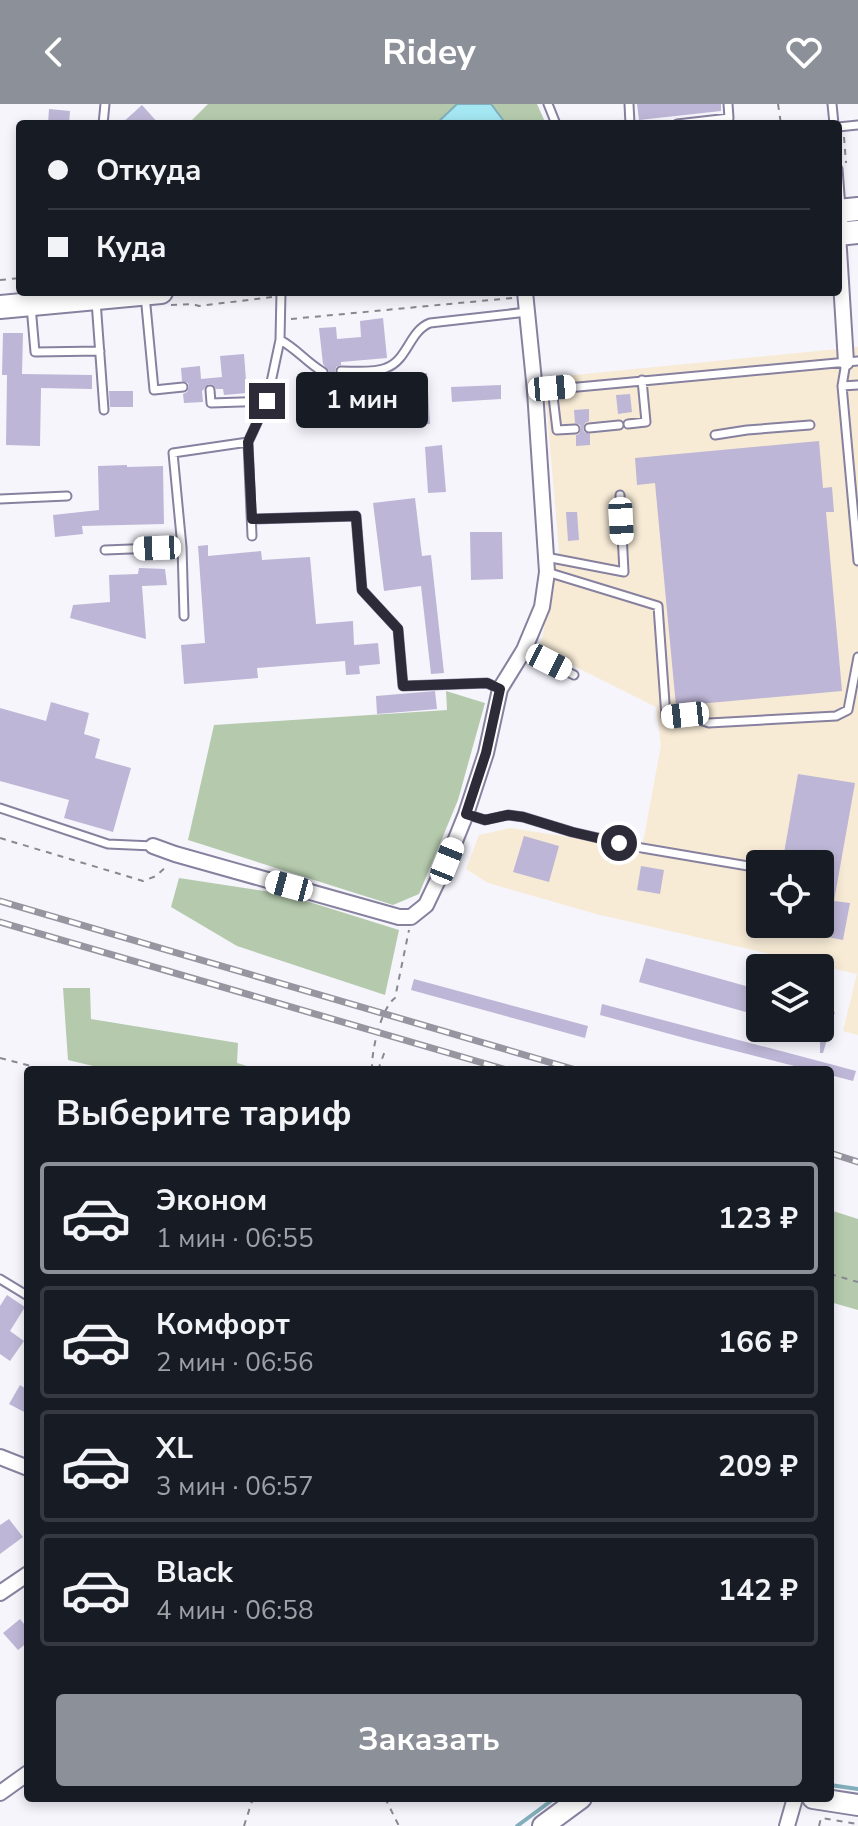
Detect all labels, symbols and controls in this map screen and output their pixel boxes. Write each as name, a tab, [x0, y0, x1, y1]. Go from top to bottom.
text: Ridey	[382, 28, 476, 77]
icon: back	[32, 30, 76, 74]
icon: heart	[782, 30, 826, 74]
text: Откуда	[96, 150, 202, 191]
text: Куда	[96, 227, 167, 268]
callout: 1 мин	[295, 373, 427, 429]
car	[527, 374, 577, 402]
text: 1 мин	[326, 382, 398, 417]
route end	[249, 383, 285, 419]
car	[608, 496, 634, 546]
car	[133, 535, 181, 561]
car	[522, 640, 576, 684]
car	[660, 701, 710, 729]
route start	[601, 825, 637, 861]
car	[427, 834, 467, 888]
map controls	[746, 850, 834, 1042]
button: locate	[746, 850, 834, 938]
car	[263, 868, 315, 904]
button: layers	[746, 954, 834, 1042]
text: Выберите тариф	[56, 1089, 352, 1138]
text: Эконом	[156, 1180, 267, 1221]
icon: car	[60, 1182, 132, 1254]
text: 123 ₽	[718, 1198, 798, 1239]
text: 1 мин · 06:55	[156, 1221, 313, 1256]
text: Комфорт	[156, 1304, 290, 1345]
icon: car	[60, 1306, 132, 1378]
text: 166 ₽	[718, 1322, 798, 1363]
text: 2 мин · 06:56	[156, 1345, 313, 1380]
text: XL	[156, 1428, 193, 1469]
icon: car	[60, 1430, 132, 1502]
text: 209 ₽	[718, 1446, 798, 1487]
text: 3 мин · 06:57	[156, 1469, 313, 1504]
text: Black	[156, 1552, 233, 1593]
icon: car	[60, 1554, 132, 1626]
text: 142 ₽	[718, 1570, 798, 1611]
text: 4 мин · 06:58	[156, 1593, 313, 1628]
button: Заказать	[56, 1694, 802, 1786]

